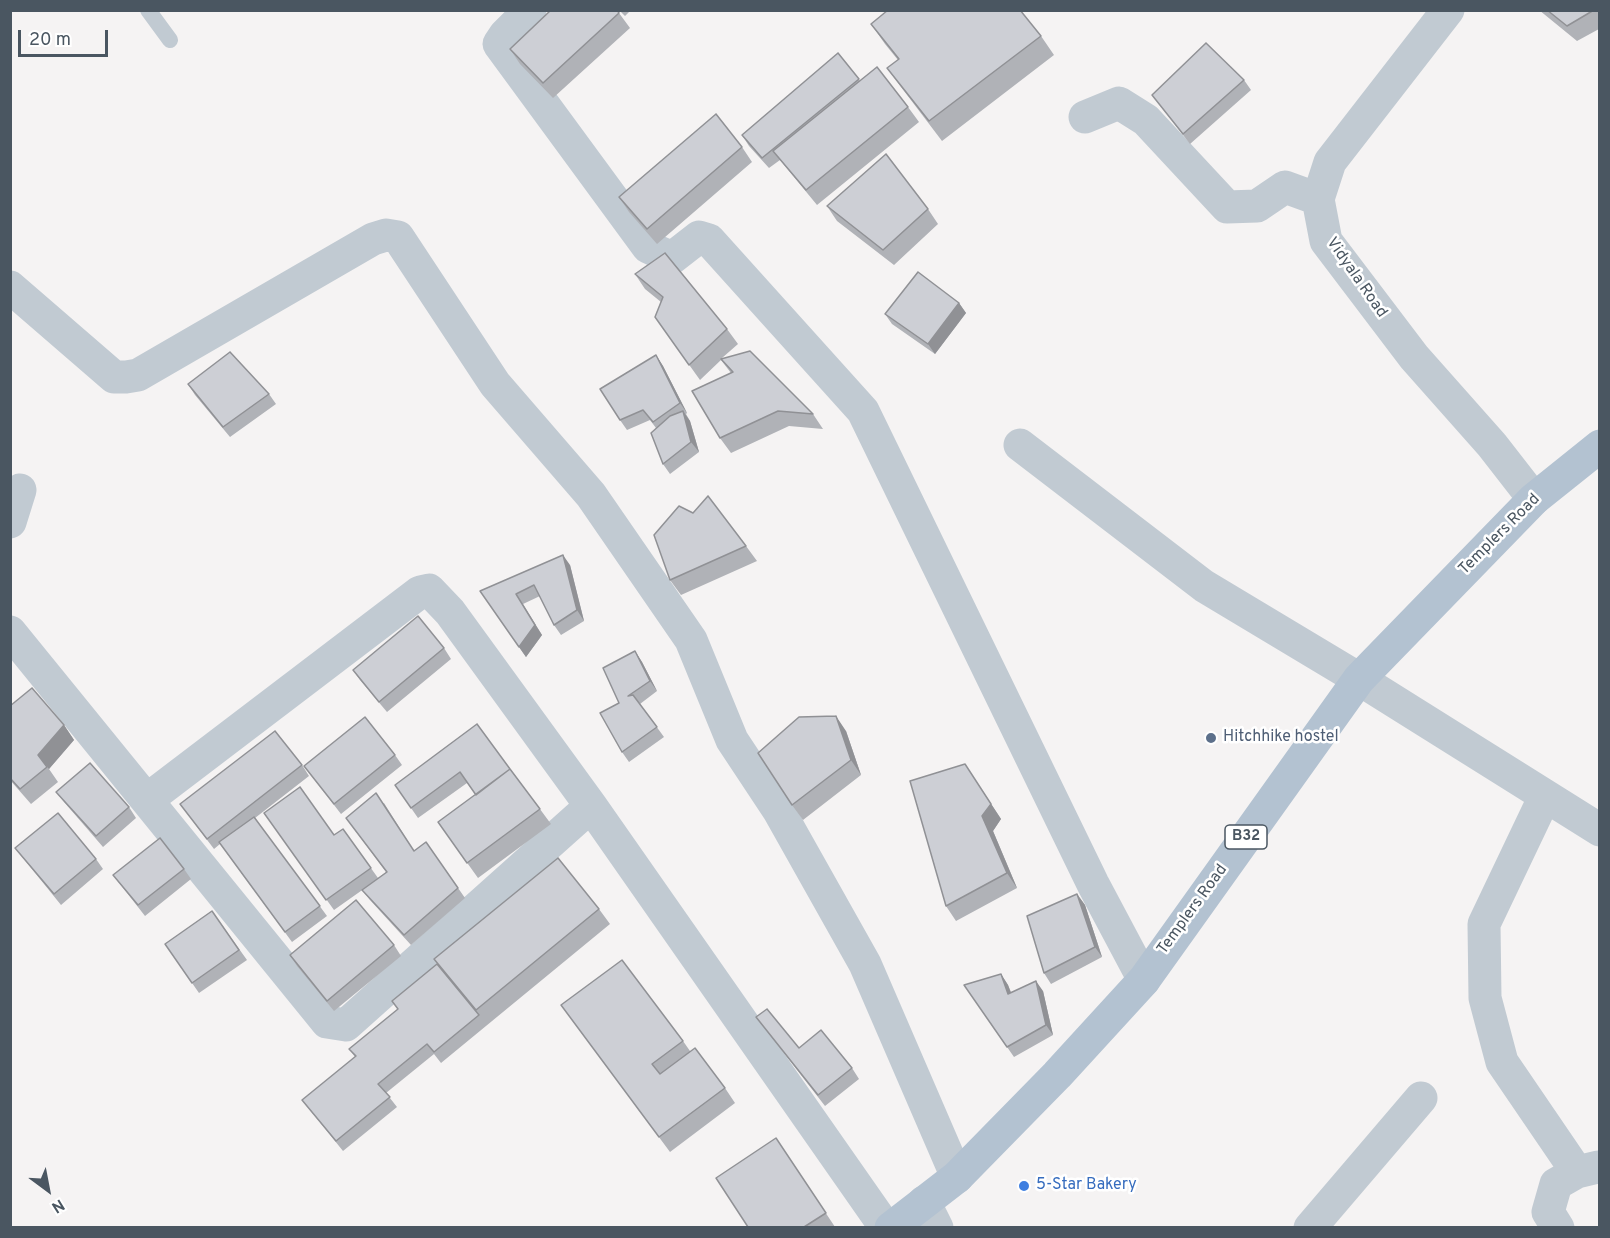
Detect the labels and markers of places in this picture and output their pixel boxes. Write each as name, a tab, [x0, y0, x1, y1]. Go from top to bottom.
place label: Hitchhike hostel	[1223, 728, 1339, 748]
marker: Hitchhike hostel	[1204, 731, 1218, 745]
place label: 5-Star Bakery	[1036, 1176, 1137, 1196]
marker: 5-Star Bakery	[1017, 1179, 1031, 1193]

